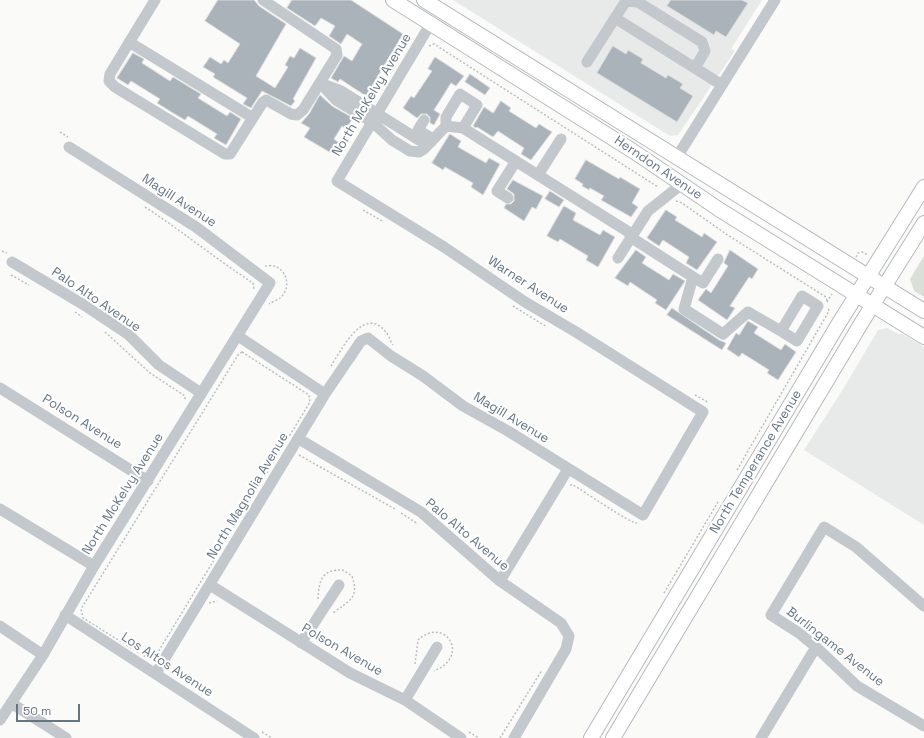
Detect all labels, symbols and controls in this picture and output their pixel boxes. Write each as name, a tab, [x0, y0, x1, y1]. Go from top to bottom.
street label: North McKelvy Avenue	[329, 31, 415, 159]
street label: Herndon Avenue	[611, 133, 705, 203]
street label: Magill Avenue	[139, 171, 219, 231]
street label: Warner Avenue	[485, 253, 571, 317]
street label: Palo Alto Avenue	[48, 264, 144, 336]
street label: North Temperance Avenue	[707, 387, 805, 537]
street label: Magill Avenue	[470, 389, 552, 447]
street label: Polson Avenue	[39, 391, 125, 453]
street label: North McKelvy Avenue	[79, 430, 167, 558]
street label: North Magnolia Avenue	[204, 430, 292, 562]
street label: Palo Alto Avenue	[422, 496, 512, 574]
street label: Burlingame Avenue	[783, 604, 887, 690]
street label: Polson Avenue	[299, 621, 385, 679]
street label: Los Altos Avenue	[118, 629, 216, 701]
scale bar	[18, 696, 82, 722]
text: 50 m	[23, 703, 51, 719]

